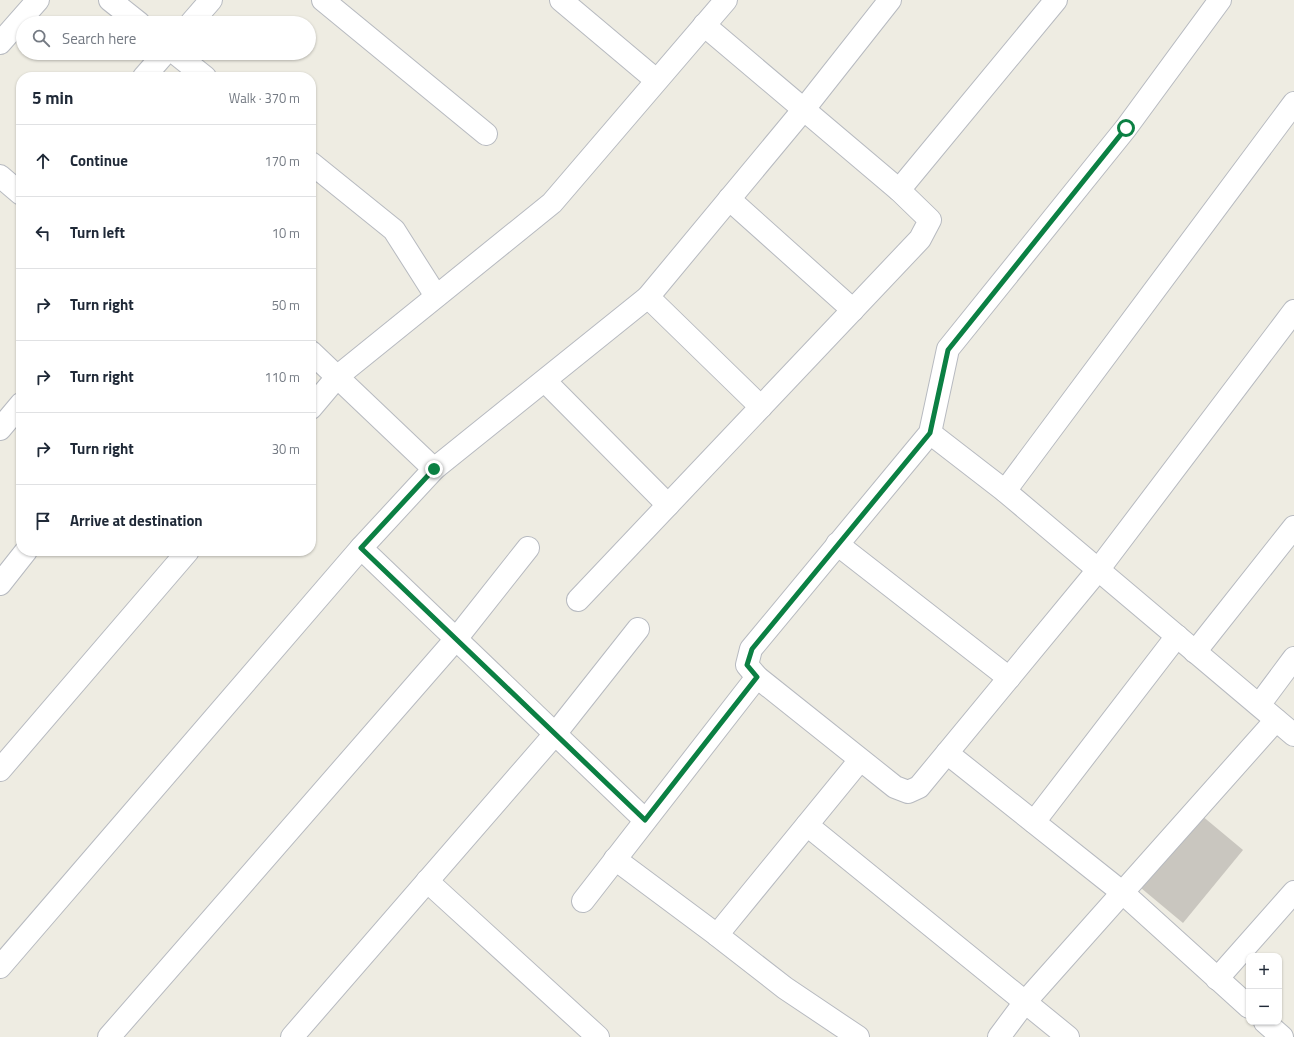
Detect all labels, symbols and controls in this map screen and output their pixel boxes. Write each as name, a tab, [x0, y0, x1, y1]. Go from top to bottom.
search box	[16, 16, 316, 60]
icon: search	[30, 27, 52, 49]
text: Search here	[62, 27, 136, 50]
text: 5 min	[32, 85, 73, 111]
text: Walk · 370 m	[229, 88, 300, 108]
route start	[1117, 119, 1135, 137]
text: Continue	[70, 149, 128, 172]
icon: ahead	[32, 150, 54, 172]
text: 170 m	[264, 151, 300, 171]
text: Turn left	[70, 221, 125, 244]
icon: left	[32, 222, 54, 244]
text: 10 m	[272, 223, 300, 243]
text: Turn right	[70, 293, 134, 316]
icon: right	[32, 294, 54, 316]
text: 50 m	[272, 295, 300, 315]
text: Turn right	[70, 365, 134, 388]
icon: right	[32, 366, 54, 388]
text: 110 m	[264, 367, 300, 387]
text: Turn right	[70, 437, 134, 460]
icon: right	[32, 438, 54, 460]
text: 30 m	[272, 439, 300, 459]
route end	[425, 460, 443, 478]
text: Arrive at destination	[70, 509, 203, 532]
icon: arrive	[32, 510, 54, 532]
map controls	[1246, 953, 1282, 1025]
button: +	[1246, 953, 1282, 989]
button: −	[1246, 989, 1282, 1025]

